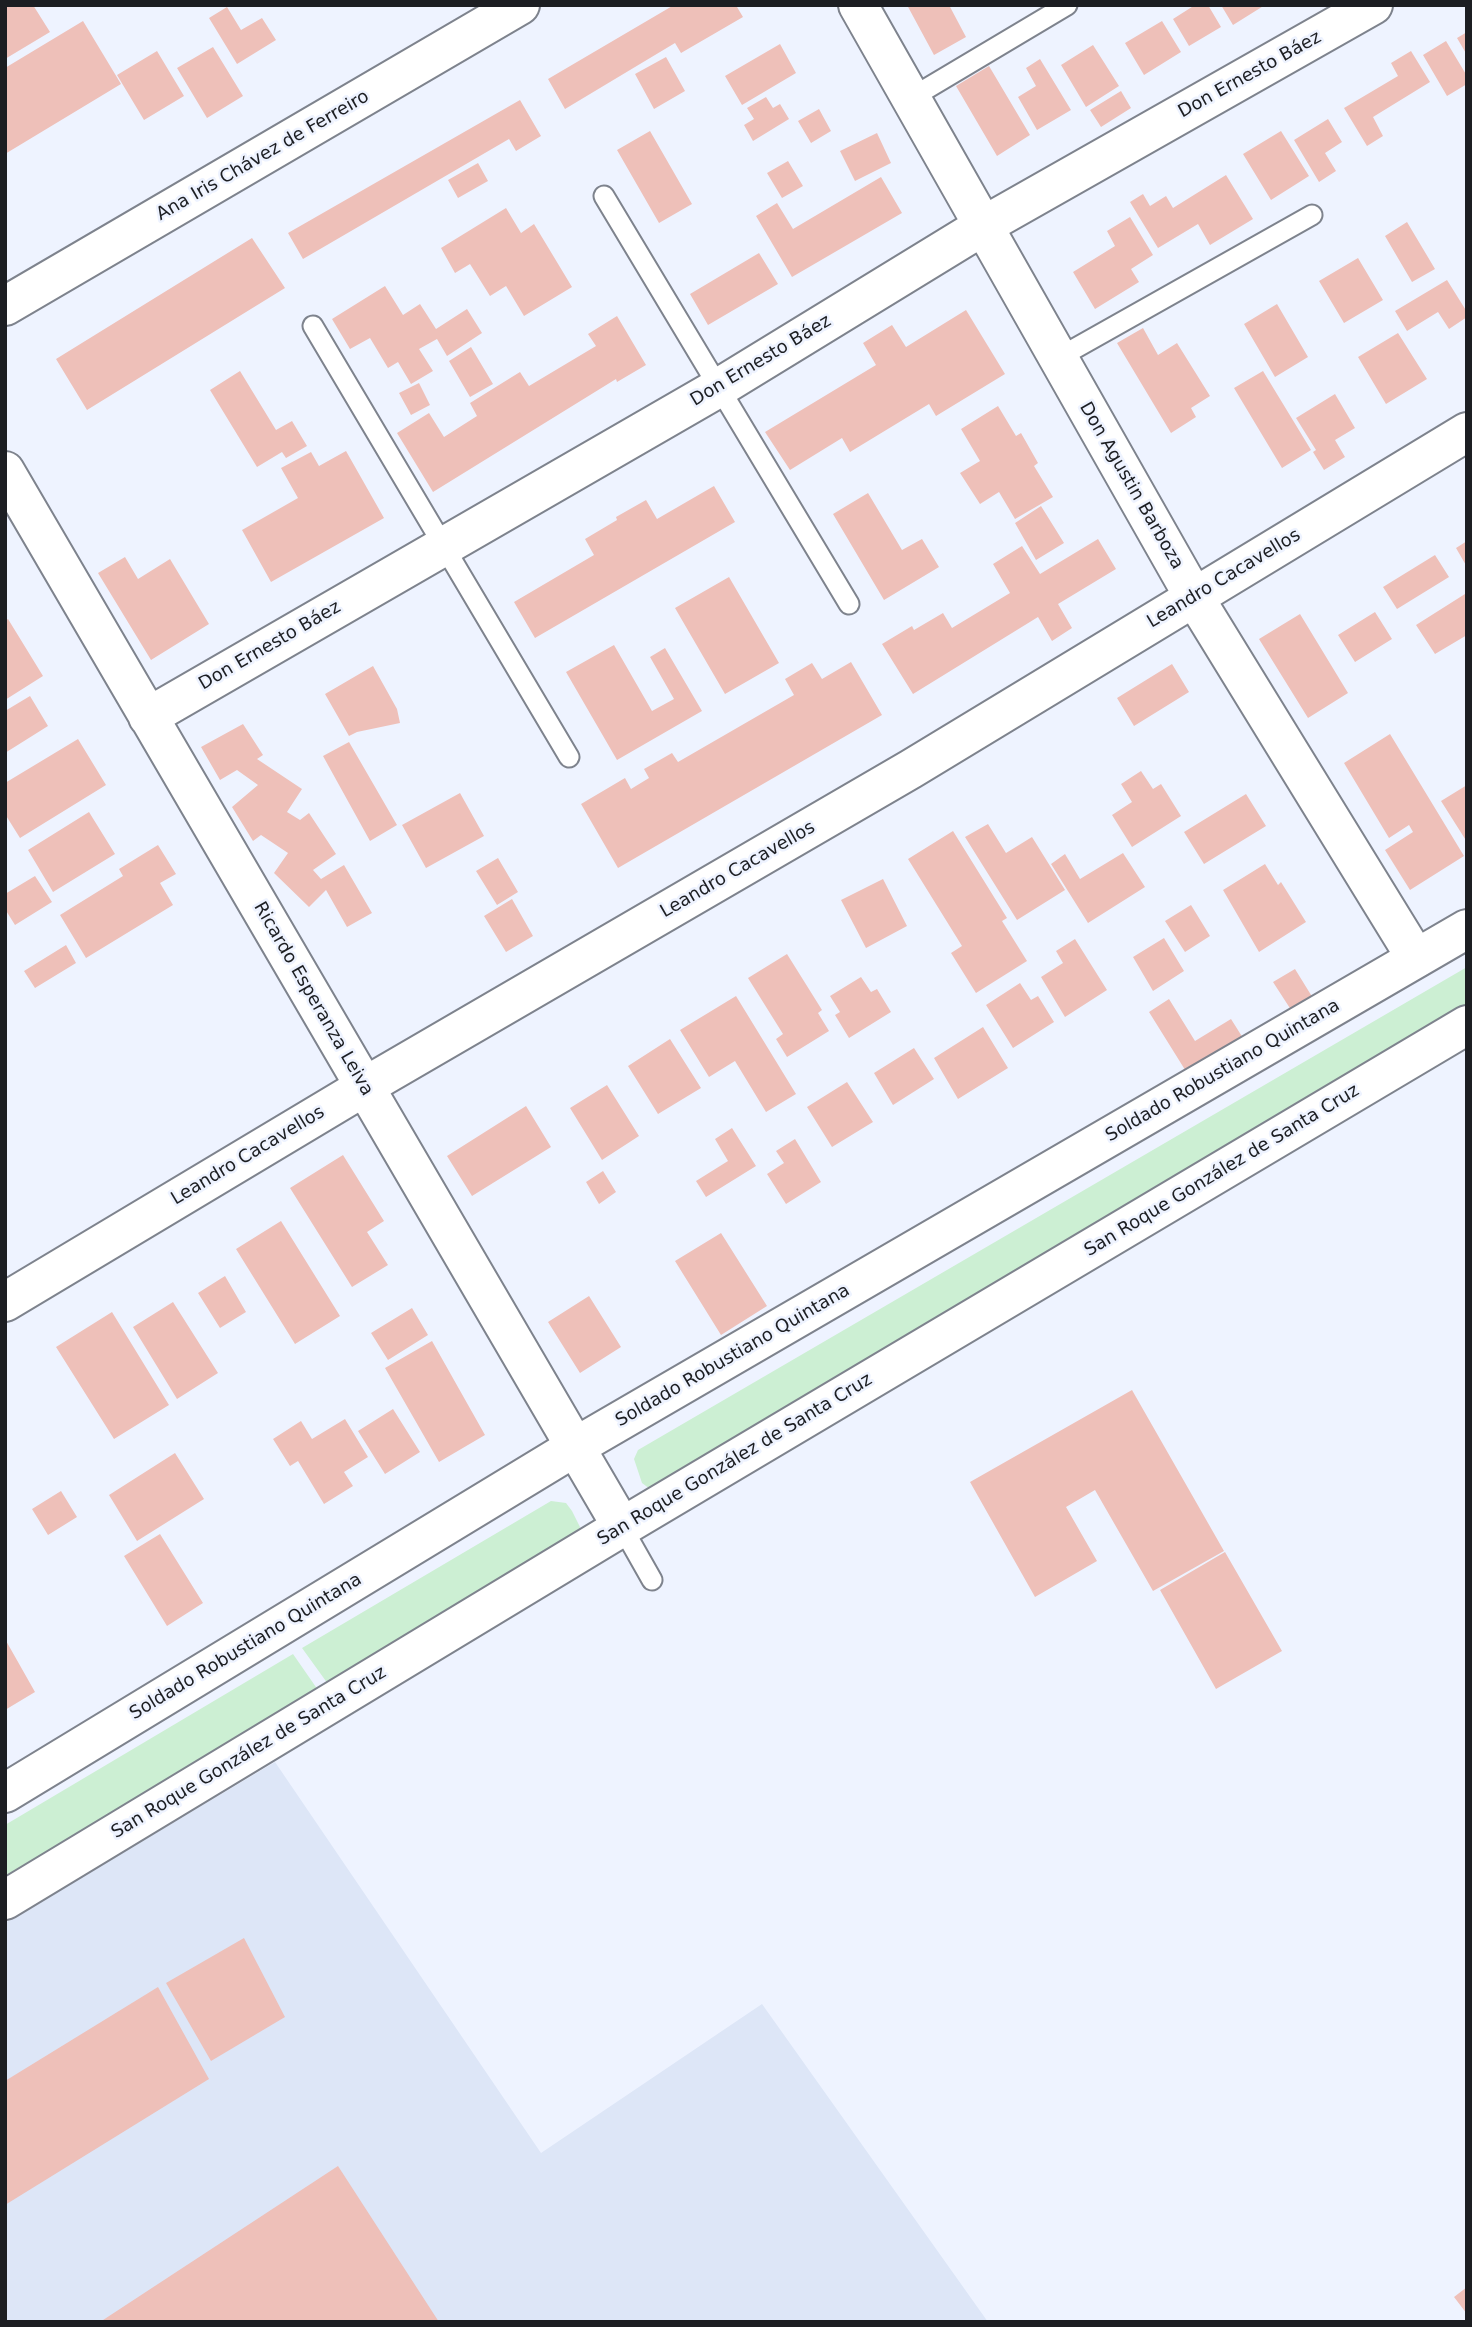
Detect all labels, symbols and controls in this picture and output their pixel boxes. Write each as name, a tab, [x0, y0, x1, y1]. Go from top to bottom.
street label: Don Ernesto Báez	[1175, 27, 1325, 123]
street label: Ana Iris Chávez de Ferreiro	[153, 86, 373, 226]
street label: Don Ernesto Báez	[687, 311, 835, 411]
street label: Don Agustin Barboza	[1074, 399, 1188, 573]
street label: Leandro Cacavellos	[1143, 525, 1305, 633]
street label: Don Ernesto Báez	[195, 597, 345, 695]
street label: Leandro Cacavellos	[657, 817, 819, 923]
street label: Ricardo Esperanza Leiva	[249, 898, 377, 1100]
street label: Soldado Robustiano Quintana	[1102, 995, 1344, 1147]
street label: San Roque González de Santa Cruz	[1081, 1080, 1363, 1262]
street label: Leandro Cacavellos	[167, 1102, 329, 1210]
street label: Soldado Robustiano Quintana	[612, 1280, 854, 1432]
street label: San Roque González de Santa Cruz	[594, 1369, 876, 1551]
street label: Soldado Robustiano Quintana	[126, 1569, 366, 1725]
street label: San Roque González de Santa Cruz	[108, 1662, 390, 1844]

